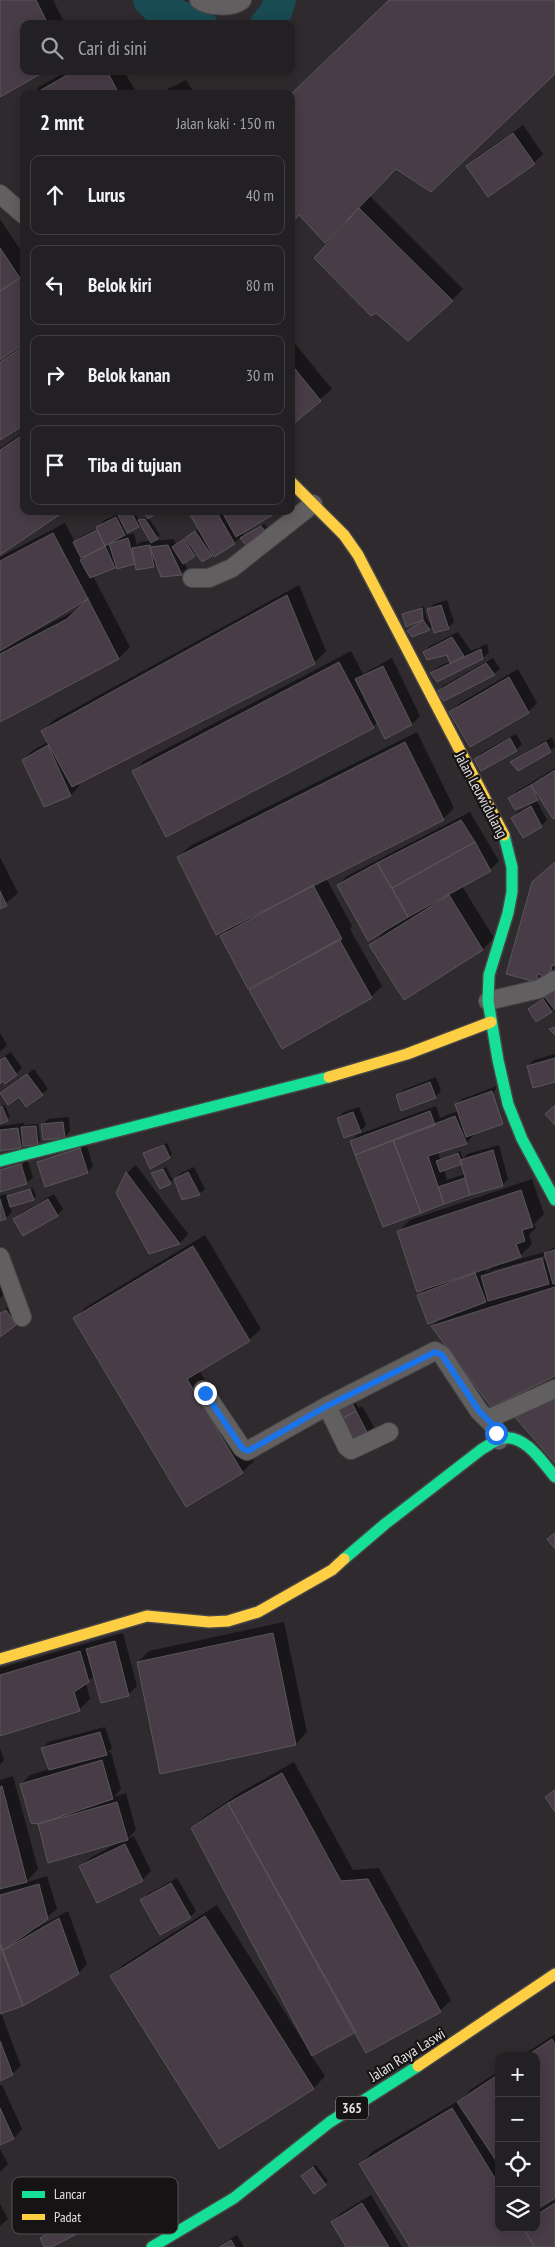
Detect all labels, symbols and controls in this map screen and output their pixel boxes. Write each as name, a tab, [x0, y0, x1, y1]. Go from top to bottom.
search box	[20, 20, 295, 75]
icon: search	[38, 34, 66, 62]
text: Cari di sini	[78, 36, 147, 60]
text: 2 mnt	[40, 109, 84, 136]
text: Jalan kaki · 150 m	[176, 113, 275, 133]
icon: ahead	[41, 181, 69, 209]
text: Lurus	[88, 183, 125, 207]
text: 40 m	[246, 185, 274, 205]
icon: left	[41, 271, 69, 299]
text: Belok kiri	[88, 273, 152, 297]
text: 80 m	[246, 275, 274, 295]
icon: right	[41, 361, 69, 389]
text: Belok kanan	[88, 363, 170, 387]
text: 30 m	[246, 365, 274, 385]
icon: arrive	[41, 451, 69, 479]
text: Tiba di tujuan	[88, 453, 181, 477]
street label: Jalan Leuwidulang	[450, 748, 512, 841]
route end	[194, 1382, 217, 1405]
route start	[485, 1422, 508, 1445]
street label: Jalan Raya Laswi	[364, 2024, 448, 2086]
map controls	[495, 2052, 540, 2232]
button: +	[495, 2052, 540, 2097]
road number: 365	[336, 2096, 368, 2120]
button: −	[495, 2097, 540, 2142]
button: locate	[495, 2142, 540, 2187]
legend	[12, 2177, 178, 2234]
text: Lancar	[54, 2185, 86, 2203]
button: layers	[495, 2187, 540, 2232]
text: Padat	[54, 2208, 81, 2226]

